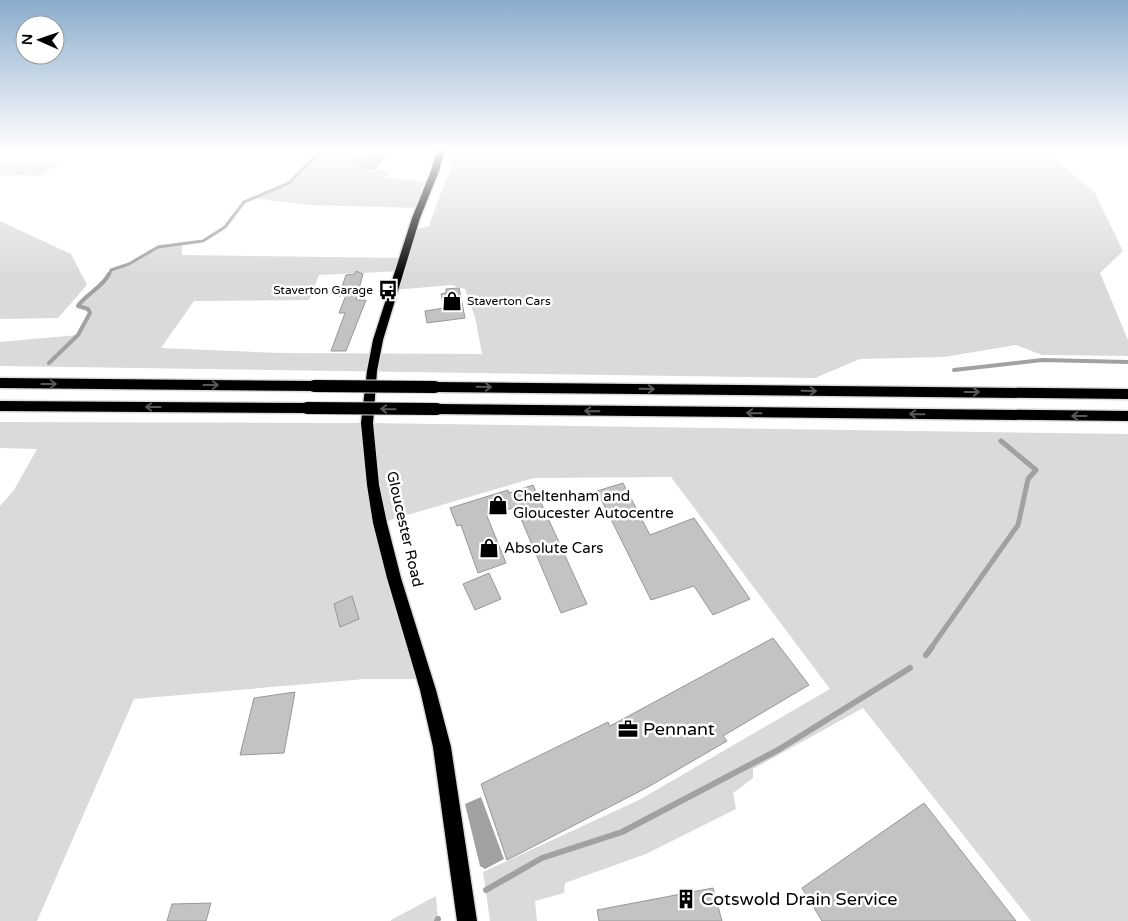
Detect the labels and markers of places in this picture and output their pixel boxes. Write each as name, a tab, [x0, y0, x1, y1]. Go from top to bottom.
bus stop icon: Staverton Garage	[377, 279, 399, 301]
place label: Staverton Garage	[273, 283, 373, 297]
shop icon: Staverton Cars	[441, 290, 463, 312]
place label: Staverton Cars	[467, 294, 551, 308]
place label: Cheltenham and Gloucester Autocentre	[513, 487, 674, 522]
shop icon: Cheltenham and Gloucester Autocentre	[487, 494, 509, 516]
shop icon: Absolute Cars	[478, 537, 500, 559]
place label: Absolute Cars	[504, 539, 604, 557]
office icon: Pennant	[617, 718, 639, 740]
place label: Pennant	[643, 718, 715, 740]
building icon: Cotswold Drain Service	[675, 888, 697, 910]
place label: Cotswold Drain Service	[701, 888, 898, 910]

